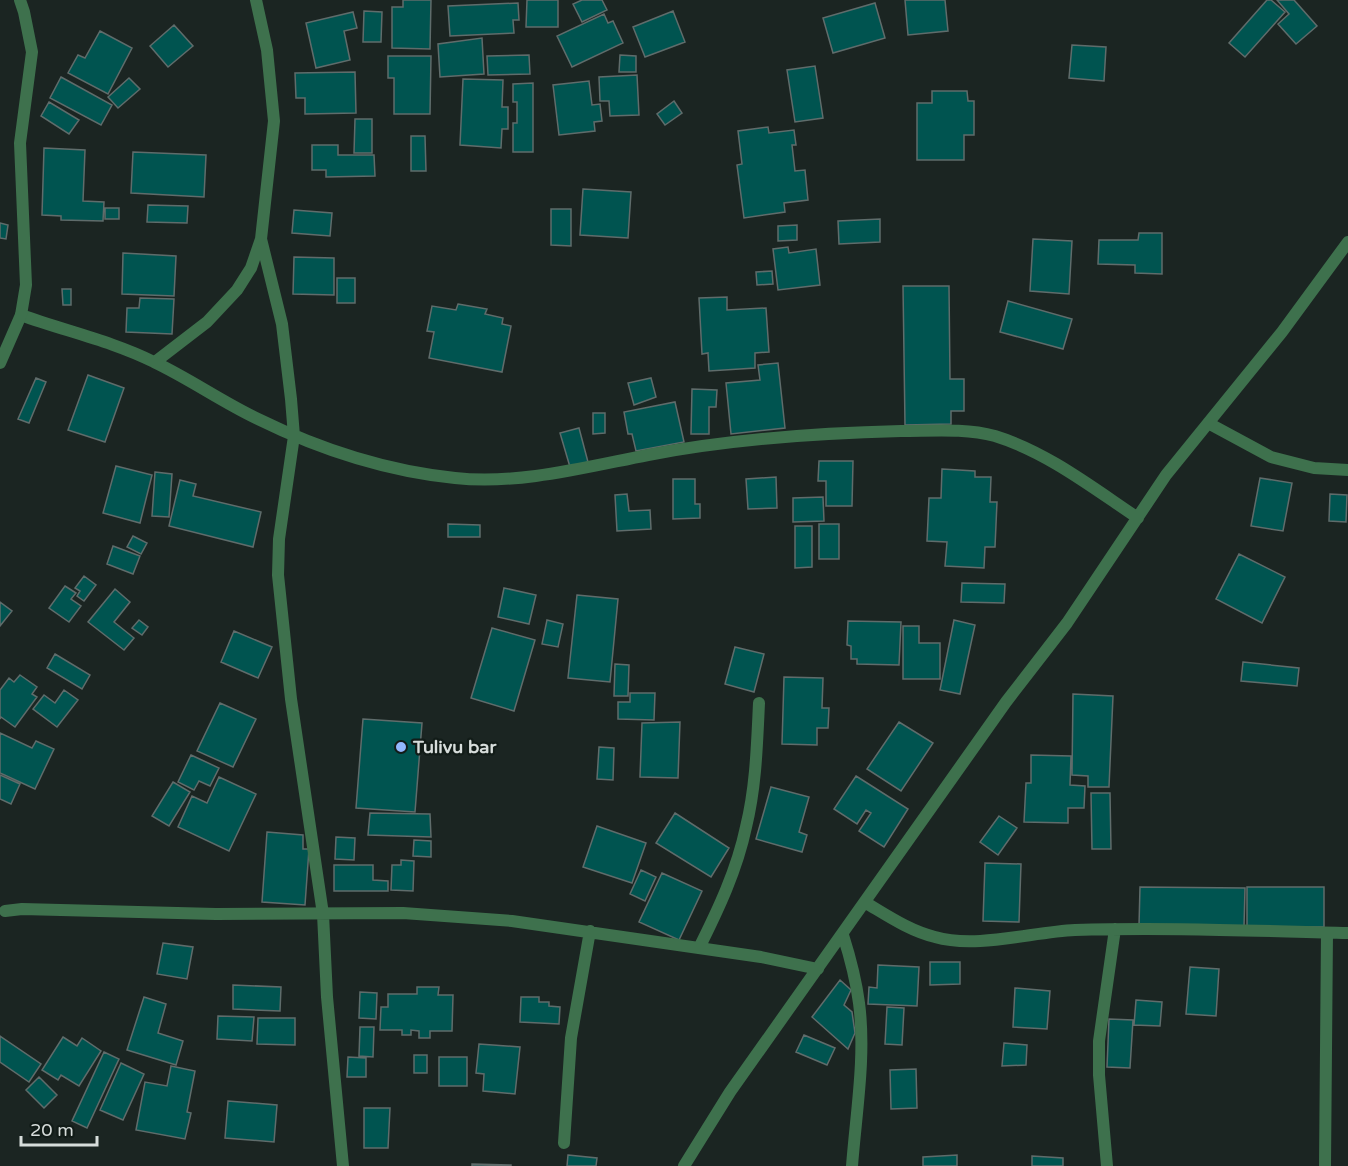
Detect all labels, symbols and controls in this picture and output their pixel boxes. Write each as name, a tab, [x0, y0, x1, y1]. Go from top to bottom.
place label: Tulivu bar	[412, 736, 497, 758]
marker: Tulivu bar	[394, 740, 408, 754]
scale bar	[21, 1109, 98, 1147]
text: 20 m	[30, 1119, 74, 1141]

